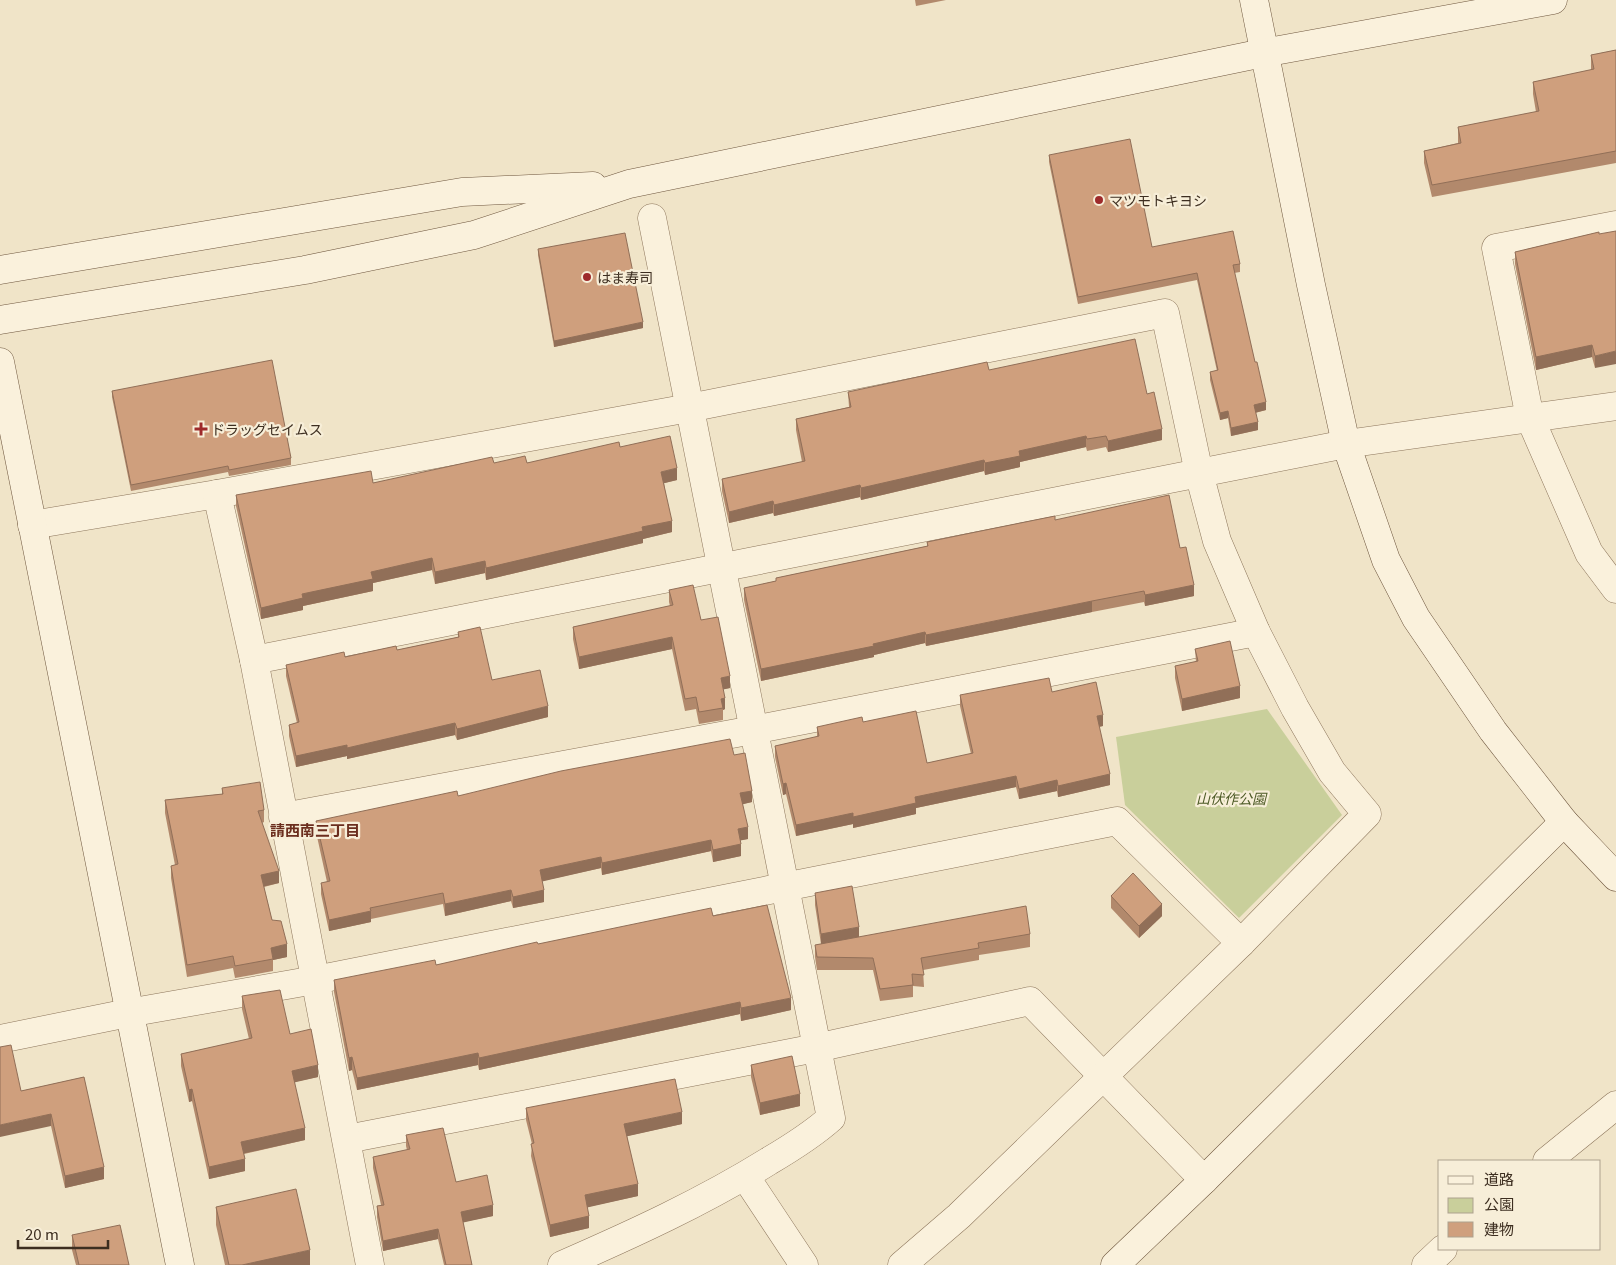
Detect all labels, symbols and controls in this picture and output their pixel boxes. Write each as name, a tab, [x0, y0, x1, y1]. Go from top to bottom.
place label: マツモトキヨシ	[1109, 190, 1207, 210]
marker: マツモトキヨシ	[1093, 194, 1105, 206]
place label: はま寿司	[597, 267, 653, 287]
marker: はま寿司	[581, 271, 593, 283]
place label: ドラッグセイムス	[211, 419, 323, 439]
marker: ドラッグセイムス	[195, 423, 207, 435]
park label: 山伏作公園	[1196, 788, 1268, 808]
district label: 請西南三丁目	[270, 819, 360, 840]
legend	[1438, 1160, 1601, 1250]
text: 道路	[1484, 1168, 1514, 1189]
text: 公園	[1484, 1193, 1514, 1214]
scale bar	[18, 1218, 108, 1250]
text: 建物	[1484, 1218, 1514, 1239]
text: 20 m	[25, 1223, 59, 1244]

